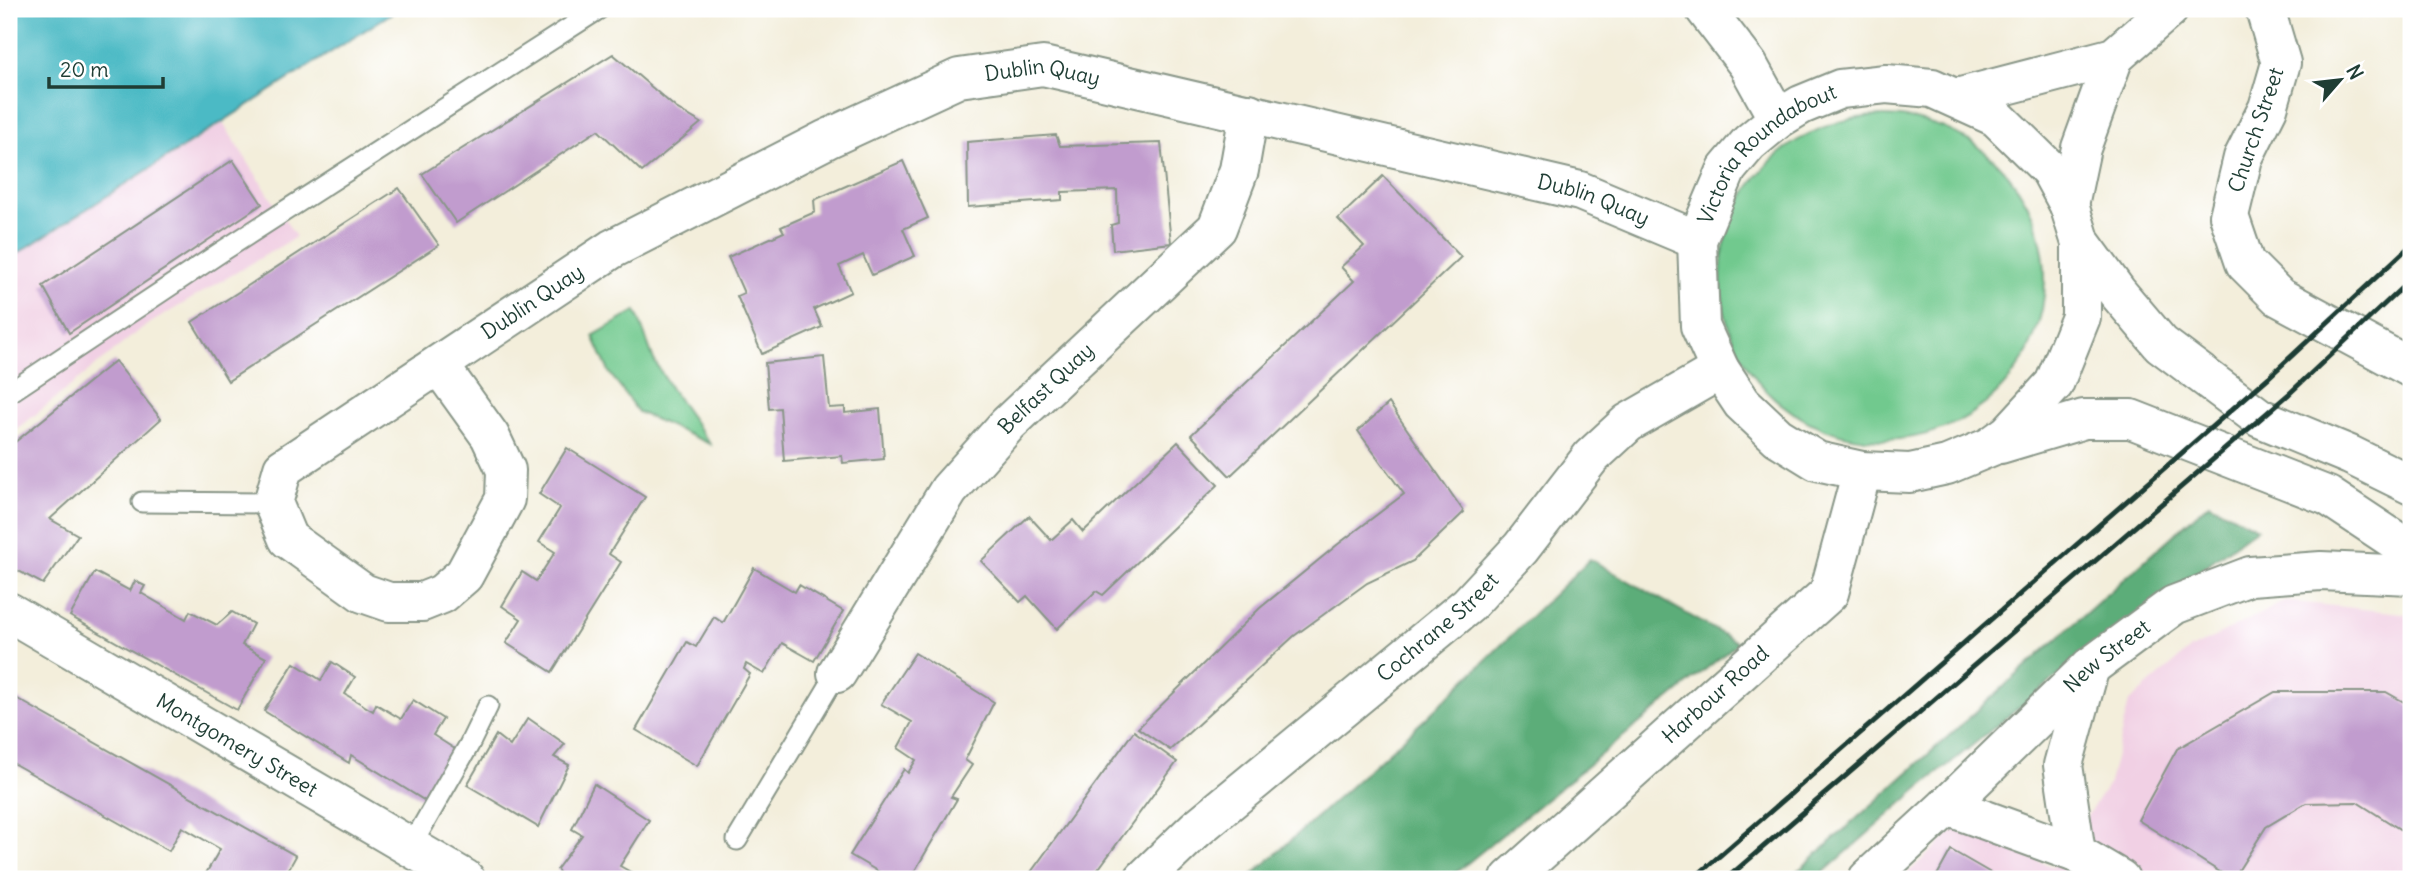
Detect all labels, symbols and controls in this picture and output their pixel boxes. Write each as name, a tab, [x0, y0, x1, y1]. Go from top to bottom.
scale bar	[49, 46, 163, 90]
north arrow	[2304, 46, 2374, 116]
street label: Dublin Quay	[983, 52, 1103, 92]
text: 20 m	[60, 56, 109, 83]
text: N	[2341, 61, 2369, 83]
street label: Church Street	[2222, 64, 2290, 196]
street label: Victoria Roundabout	[1691, 78, 1840, 228]
street label: Dublin Quay	[1535, 168, 1654, 232]
street label: Dublin Quay	[476, 258, 588, 345]
street label: Belfast Quay	[992, 337, 1099, 439]
street label: Cochrane Street	[1371, 567, 1504, 688]
street label: New Street	[2058, 613, 2155, 698]
street label: Harbour Road	[1656, 640, 1774, 749]
street label: Montgomery Street	[151, 687, 323, 803]

